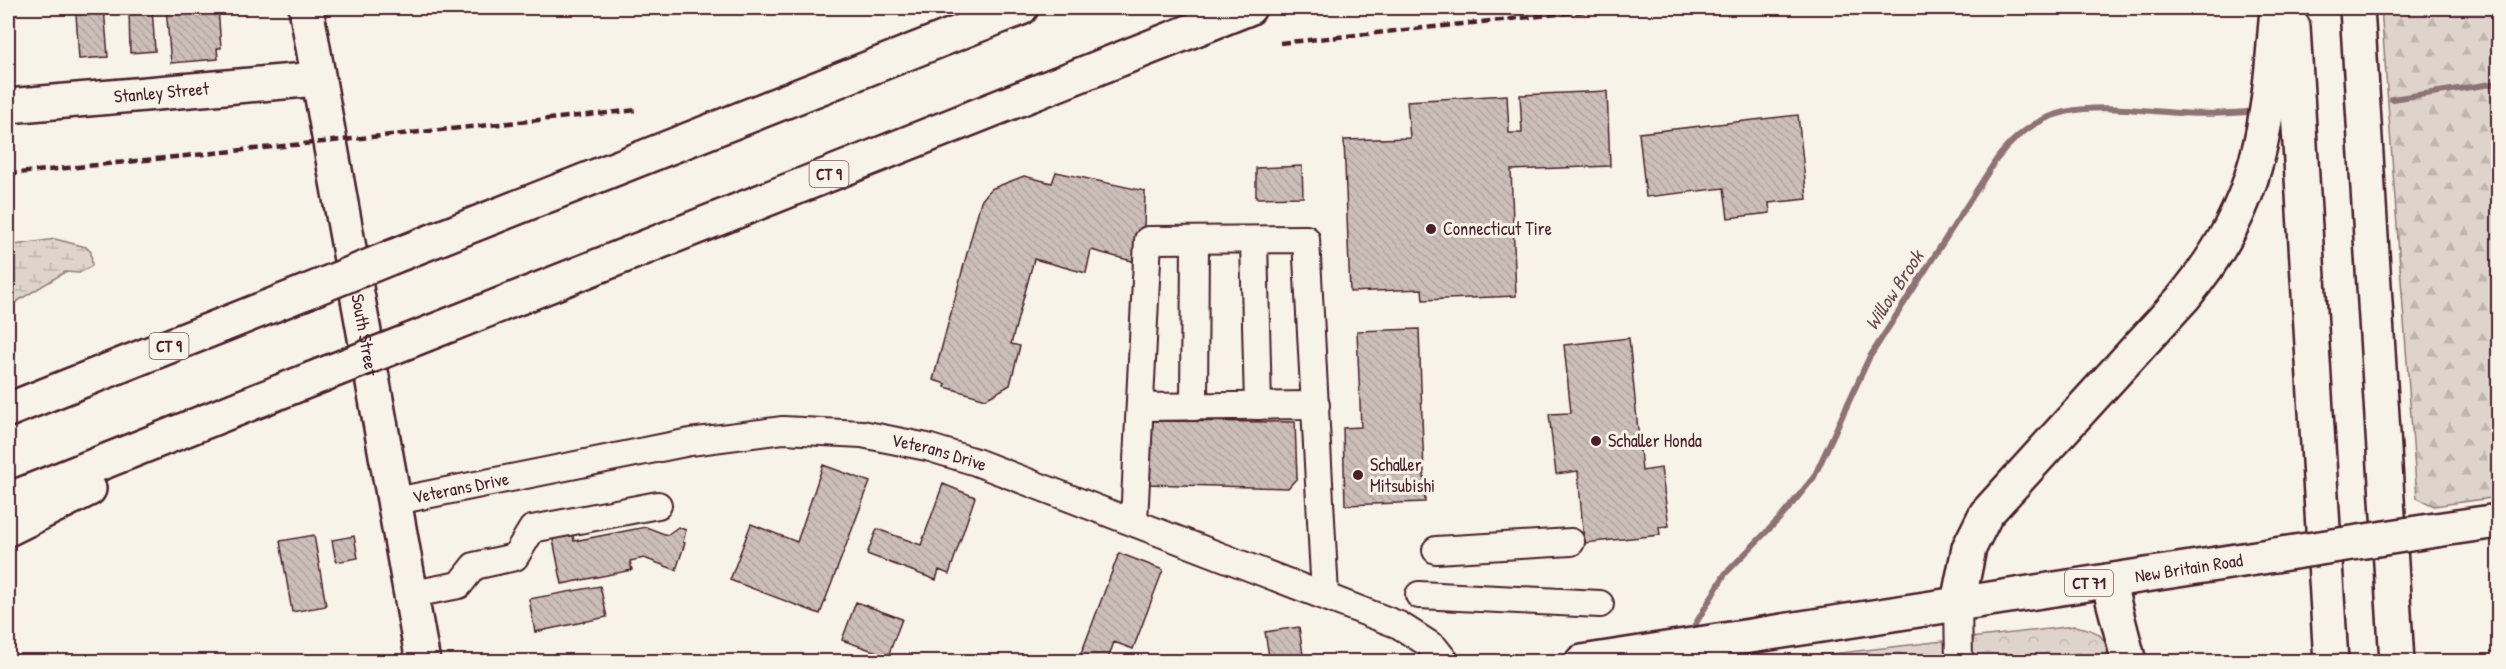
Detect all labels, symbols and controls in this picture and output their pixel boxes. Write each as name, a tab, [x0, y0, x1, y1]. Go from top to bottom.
street label: Stanley Street	[113, 75, 211, 109]
road number: CT 9	[810, 161, 848, 187]
place label: Connecticut Tire	[1443, 216, 1552, 241]
marker: Connecticut Tire	[1424, 222, 1438, 236]
water label: Willow Brook	[1858, 243, 1930, 335]
street label: South Street	[345, 292, 385, 378]
road number: CT 9	[150, 333, 188, 359]
street label: Veterans Drive	[889, 427, 991, 477]
place label: Schaller Honda	[1608, 428, 1702, 453]
marker: Schaller Honda	[1589, 434, 1603, 448]
place label: Schaller Mitsubishi	[1370, 452, 1435, 498]
street label: Veterans Drive	[410, 466, 511, 509]
marker: Schaller Mitsubishi	[1351, 468, 1365, 482]
street label: New Britain Road	[2133, 547, 2244, 588]
road number: CT 71	[2065, 570, 2113, 596]

